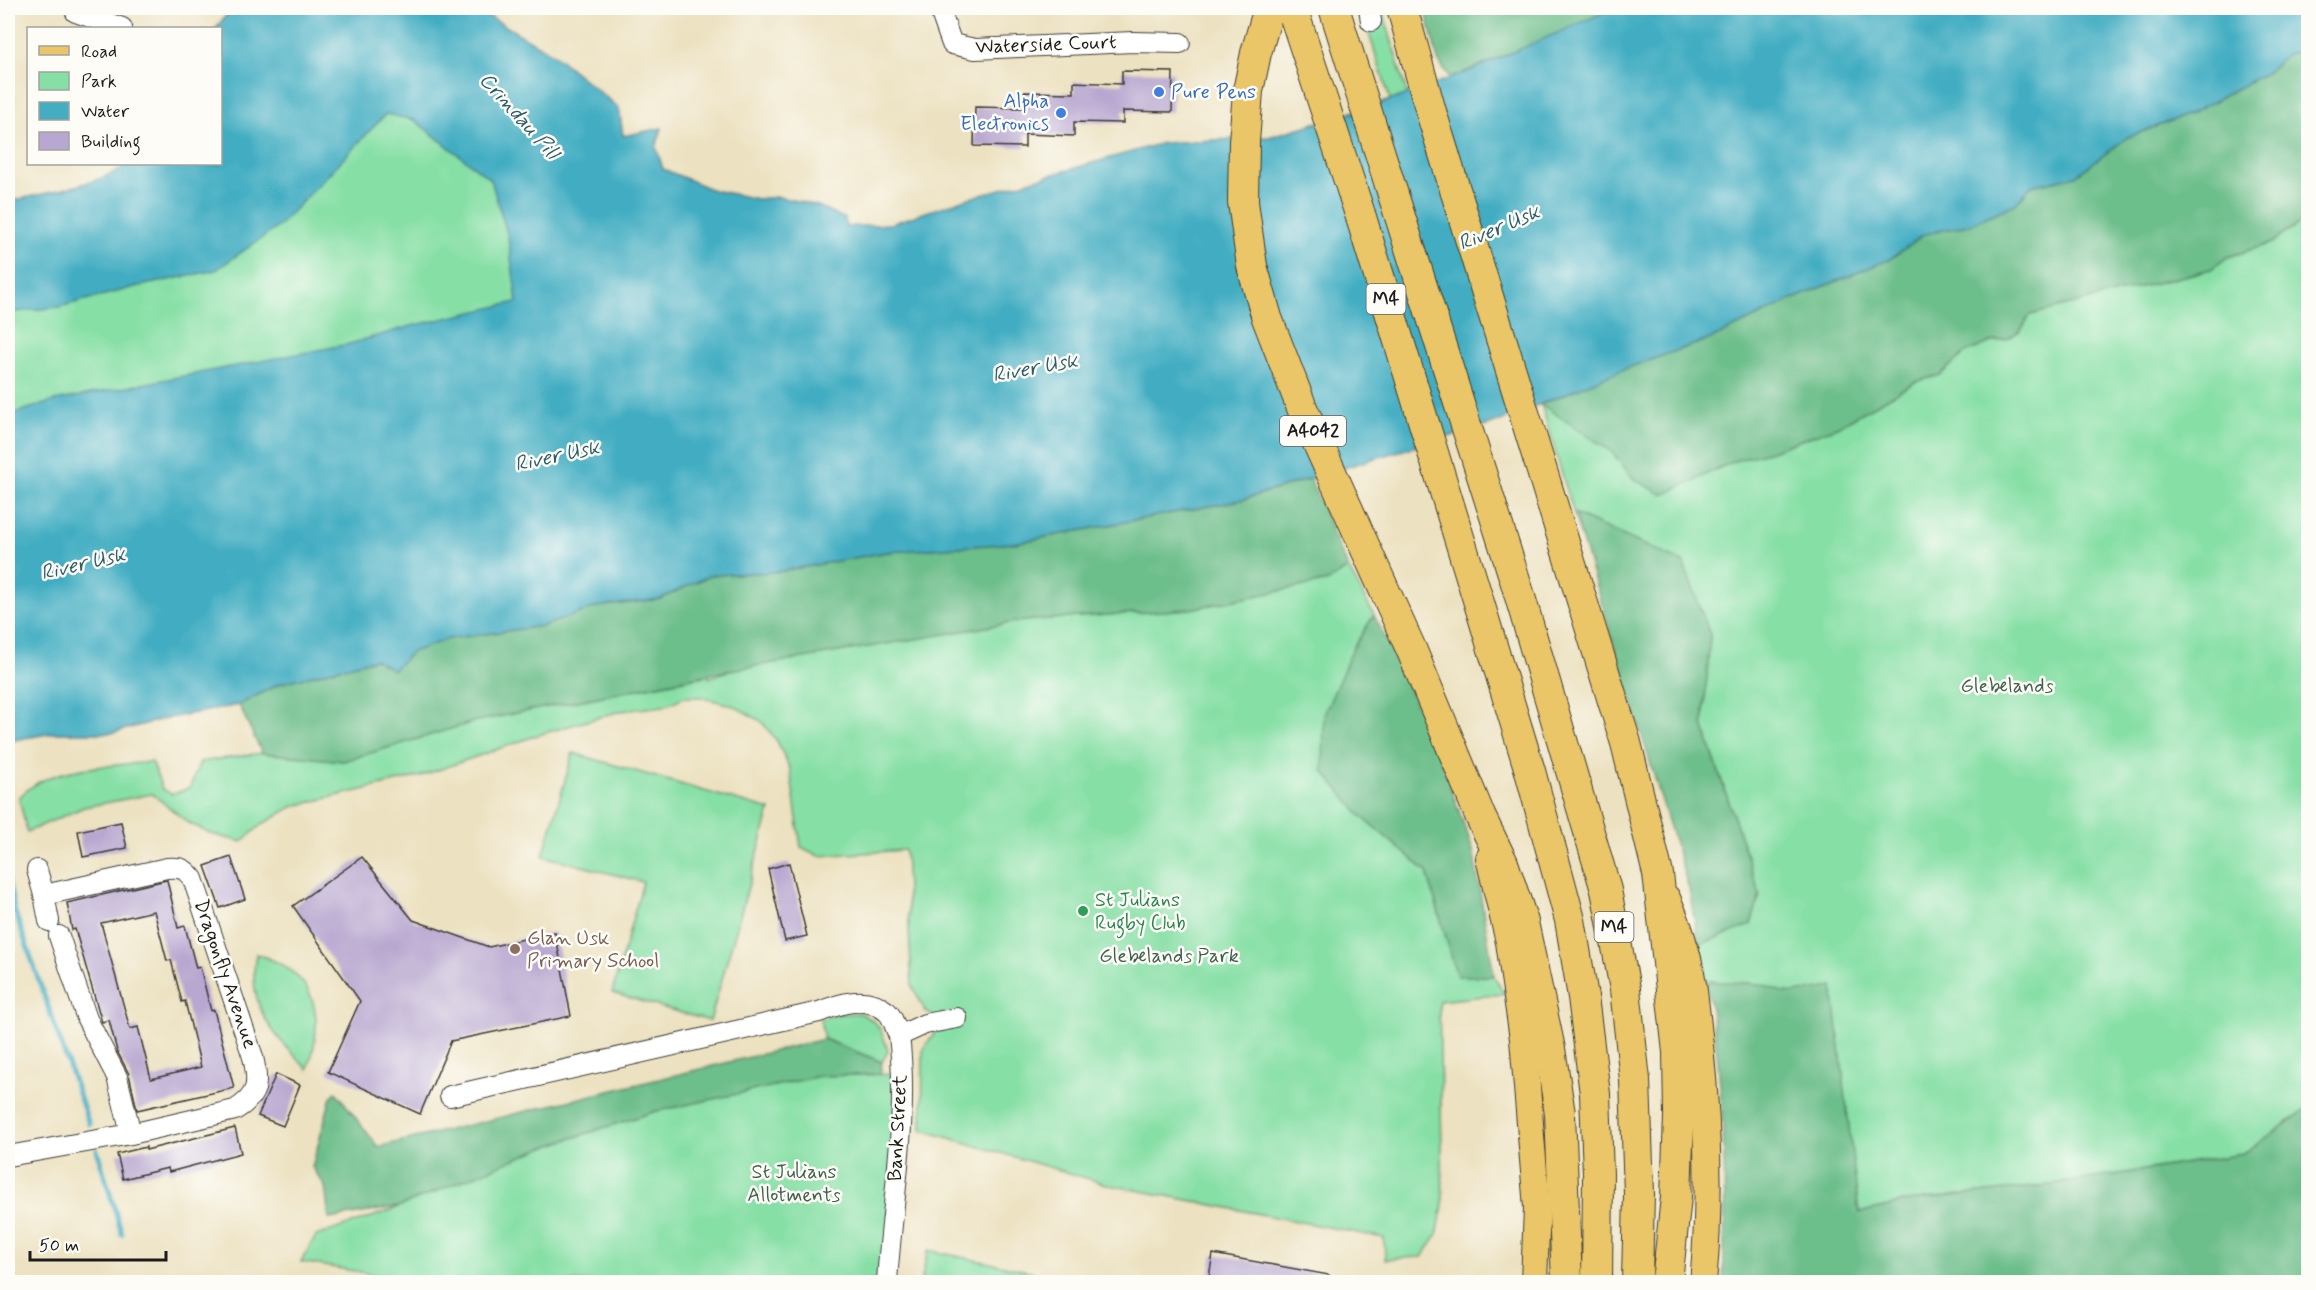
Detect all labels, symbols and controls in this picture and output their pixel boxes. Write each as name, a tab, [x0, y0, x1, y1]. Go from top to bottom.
legend	[27, 27, 222, 165]
street label: Waterside Court	[975, 29, 1117, 61]
text: Road	[81, 40, 117, 64]
water label: Crindau Pill	[473, 67, 567, 168]
text: Park	[81, 70, 117, 94]
place label: Pure Pens	[1171, 79, 1256, 106]
marker: Pure Pens	[1152, 85, 1166, 99]
place label: Alpha Electronics	[960, 88, 1049, 138]
text: Water	[81, 100, 130, 124]
marker: Alpha Electronics	[1054, 106, 1068, 120]
text: Building	[81, 130, 141, 156]
water label: River Usk	[1454, 198, 1545, 258]
road number: M4	[1366, 284, 1406, 314]
water label: River Usk	[990, 347, 1081, 389]
road number: A4042	[1280, 416, 1346, 446]
water label: River Usk	[512, 433, 603, 479]
water label: River Usk	[38, 540, 129, 587]
park label: Glebelands	[1961, 673, 2054, 700]
place label: St Julians Rugby Club	[1095, 887, 1186, 939]
street label: Dragonfly Avenue	[186, 896, 263, 1053]
marker: St Julians Rugby Club	[1076, 904, 1090, 918]
road number: M4	[1594, 912, 1634, 942]
place label: Glan Usk Primary School	[527, 925, 659, 975]
marker: Glan Usk Primary School	[508, 942, 522, 956]
park label: Glebelands Park	[1099, 943, 1239, 970]
street label: Bank Street	[882, 1074, 914, 1182]
park label: St Julians Allotments	[747, 1159, 841, 1209]
scale bar	[30, 1224, 166, 1262]
text: 50 m	[39, 1234, 79, 1258]

